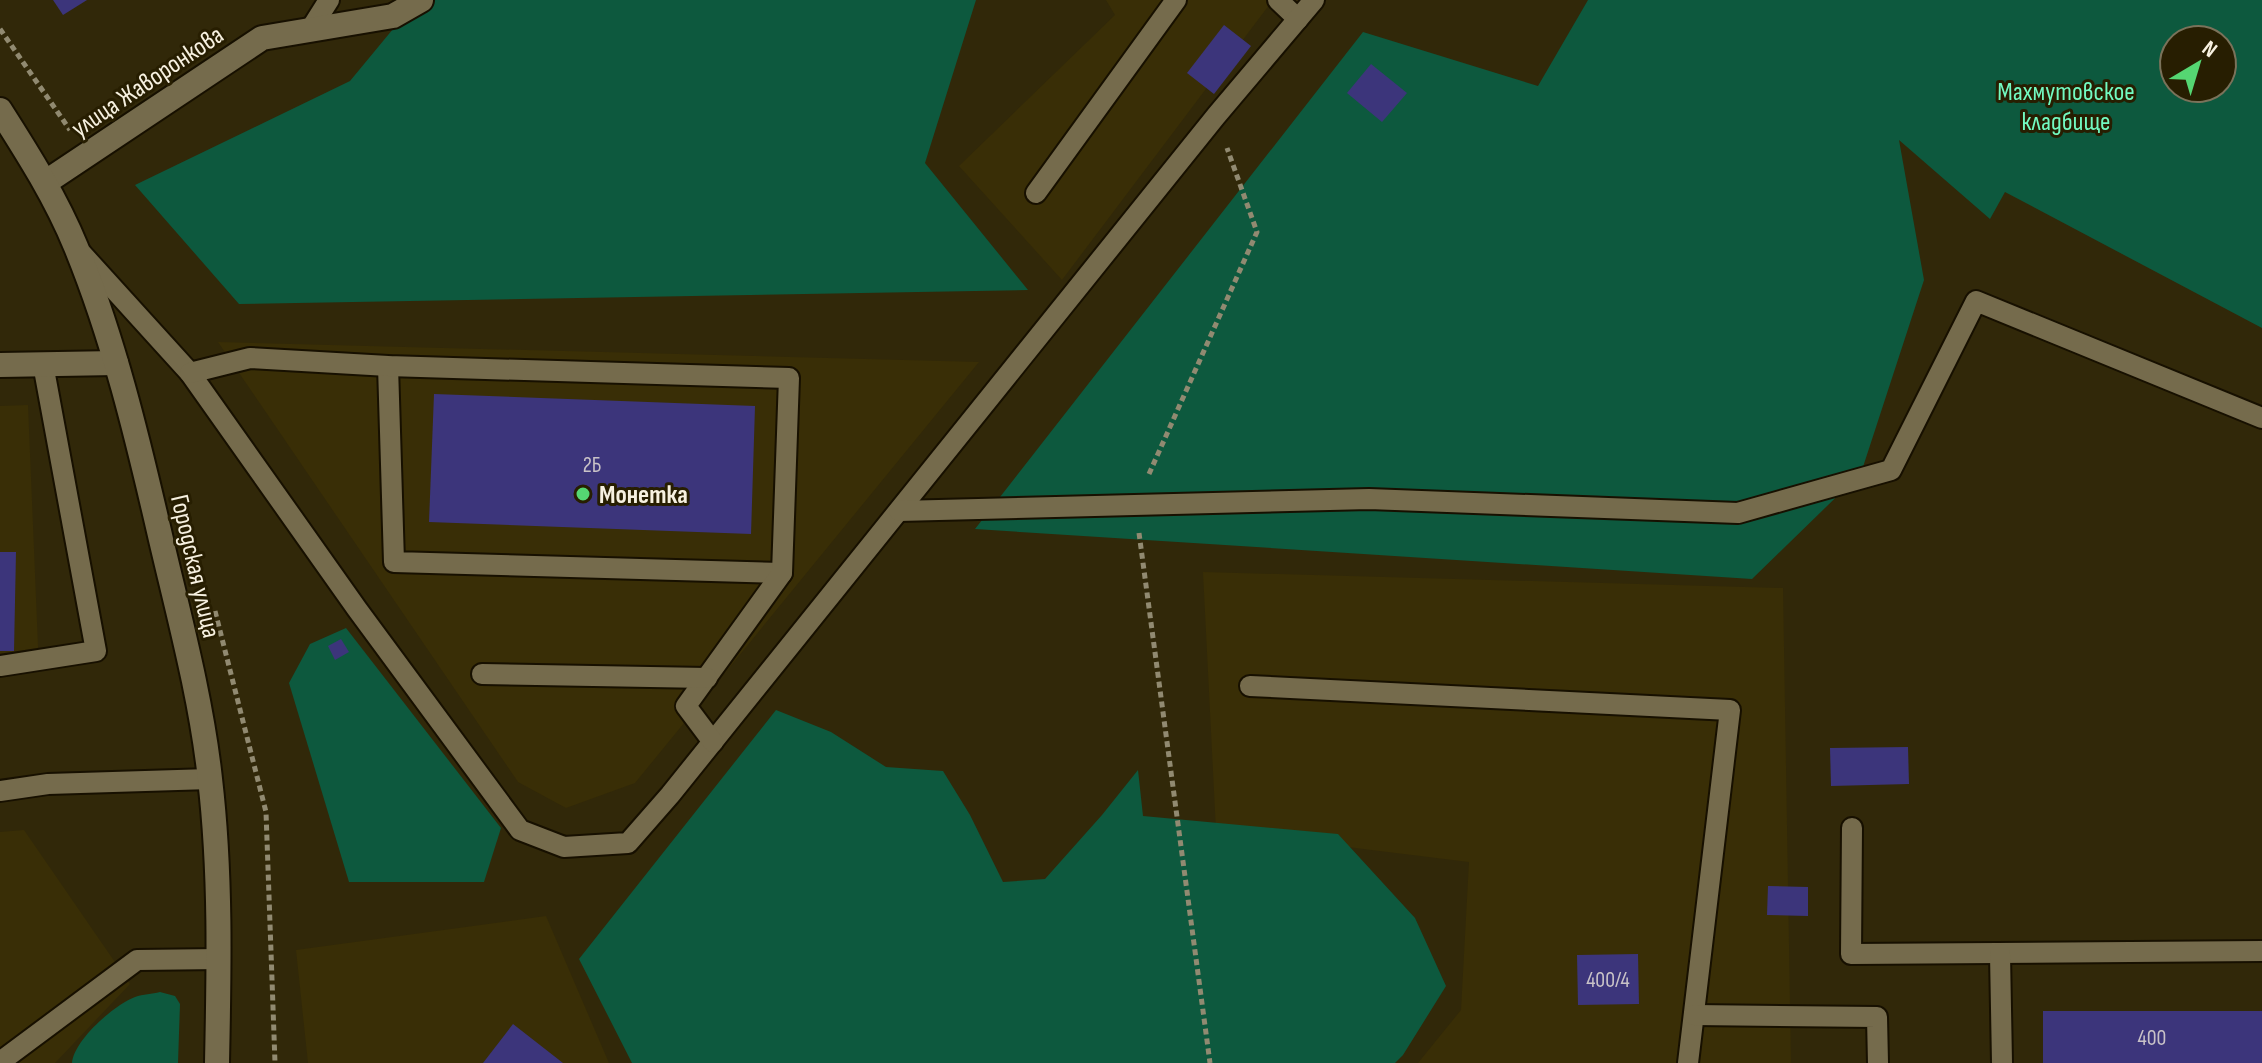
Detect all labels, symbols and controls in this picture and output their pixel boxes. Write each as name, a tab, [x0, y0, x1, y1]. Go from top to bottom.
street label: улица Жаворонкова	[66, 20, 230, 145]
north arrow	[2158, 24, 2238, 104]
text: N	[2196, 35, 2222, 64]
park label: Махмутовское кладбище	[1997, 77, 2135, 138]
house number: 2Б	[583, 452, 601, 479]
place label: Монетка	[599, 480, 688, 511]
marker: Монетка	[574, 485, 592, 503]
street label: Городская улица	[163, 492, 226, 641]
house number: 400/4	[1586, 967, 1630, 994]
house number: 400	[2138, 1025, 2166, 1052]

